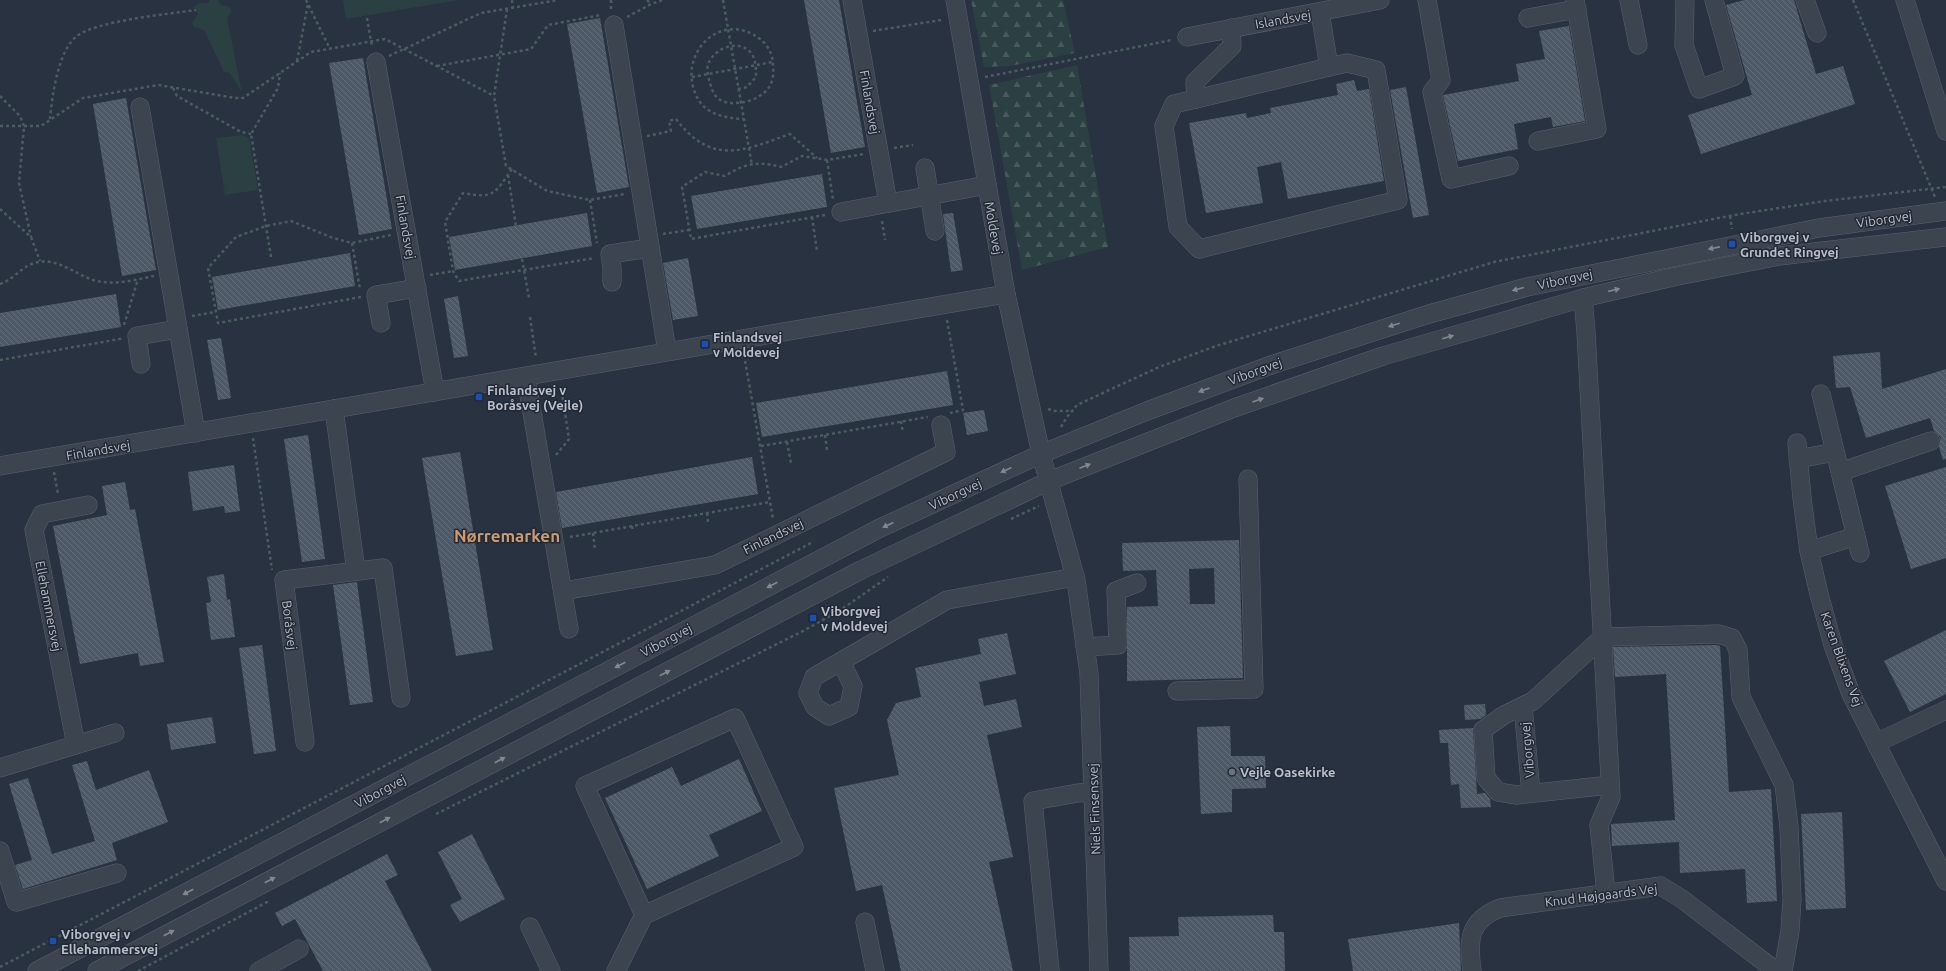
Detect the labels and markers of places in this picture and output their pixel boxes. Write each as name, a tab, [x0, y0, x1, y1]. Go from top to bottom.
place label: Viborgvej v Grundet Ringvej	[1740, 230, 1839, 259]
marker: Viborgvej v Grundet Ringvej	[1727, 239, 1737, 249]
place label: Finlandsvej v Moldevej	[713, 330, 782, 359]
marker: Finlandsvej v Moldevej	[700, 339, 710, 349]
place label: Finlandsvej v Boråsvej (Vejle)	[487, 383, 583, 413]
marker: Finlandsvej v Boråsvej (Vejle)	[474, 392, 484, 402]
place label: Viborgvej v Moldevej	[821, 604, 888, 633]
marker: Viborgvej v Moldevej	[808, 613, 818, 623]
place label: Vejle Oasekirke	[1240, 765, 1336, 779]
marker: Vejle Oasekirke	[1227, 767, 1237, 777]
place label: Viborgvej v Ellehammersvej	[61, 927, 158, 956]
marker: Viborgvej v Ellehammersvej	[48, 936, 58, 946]

